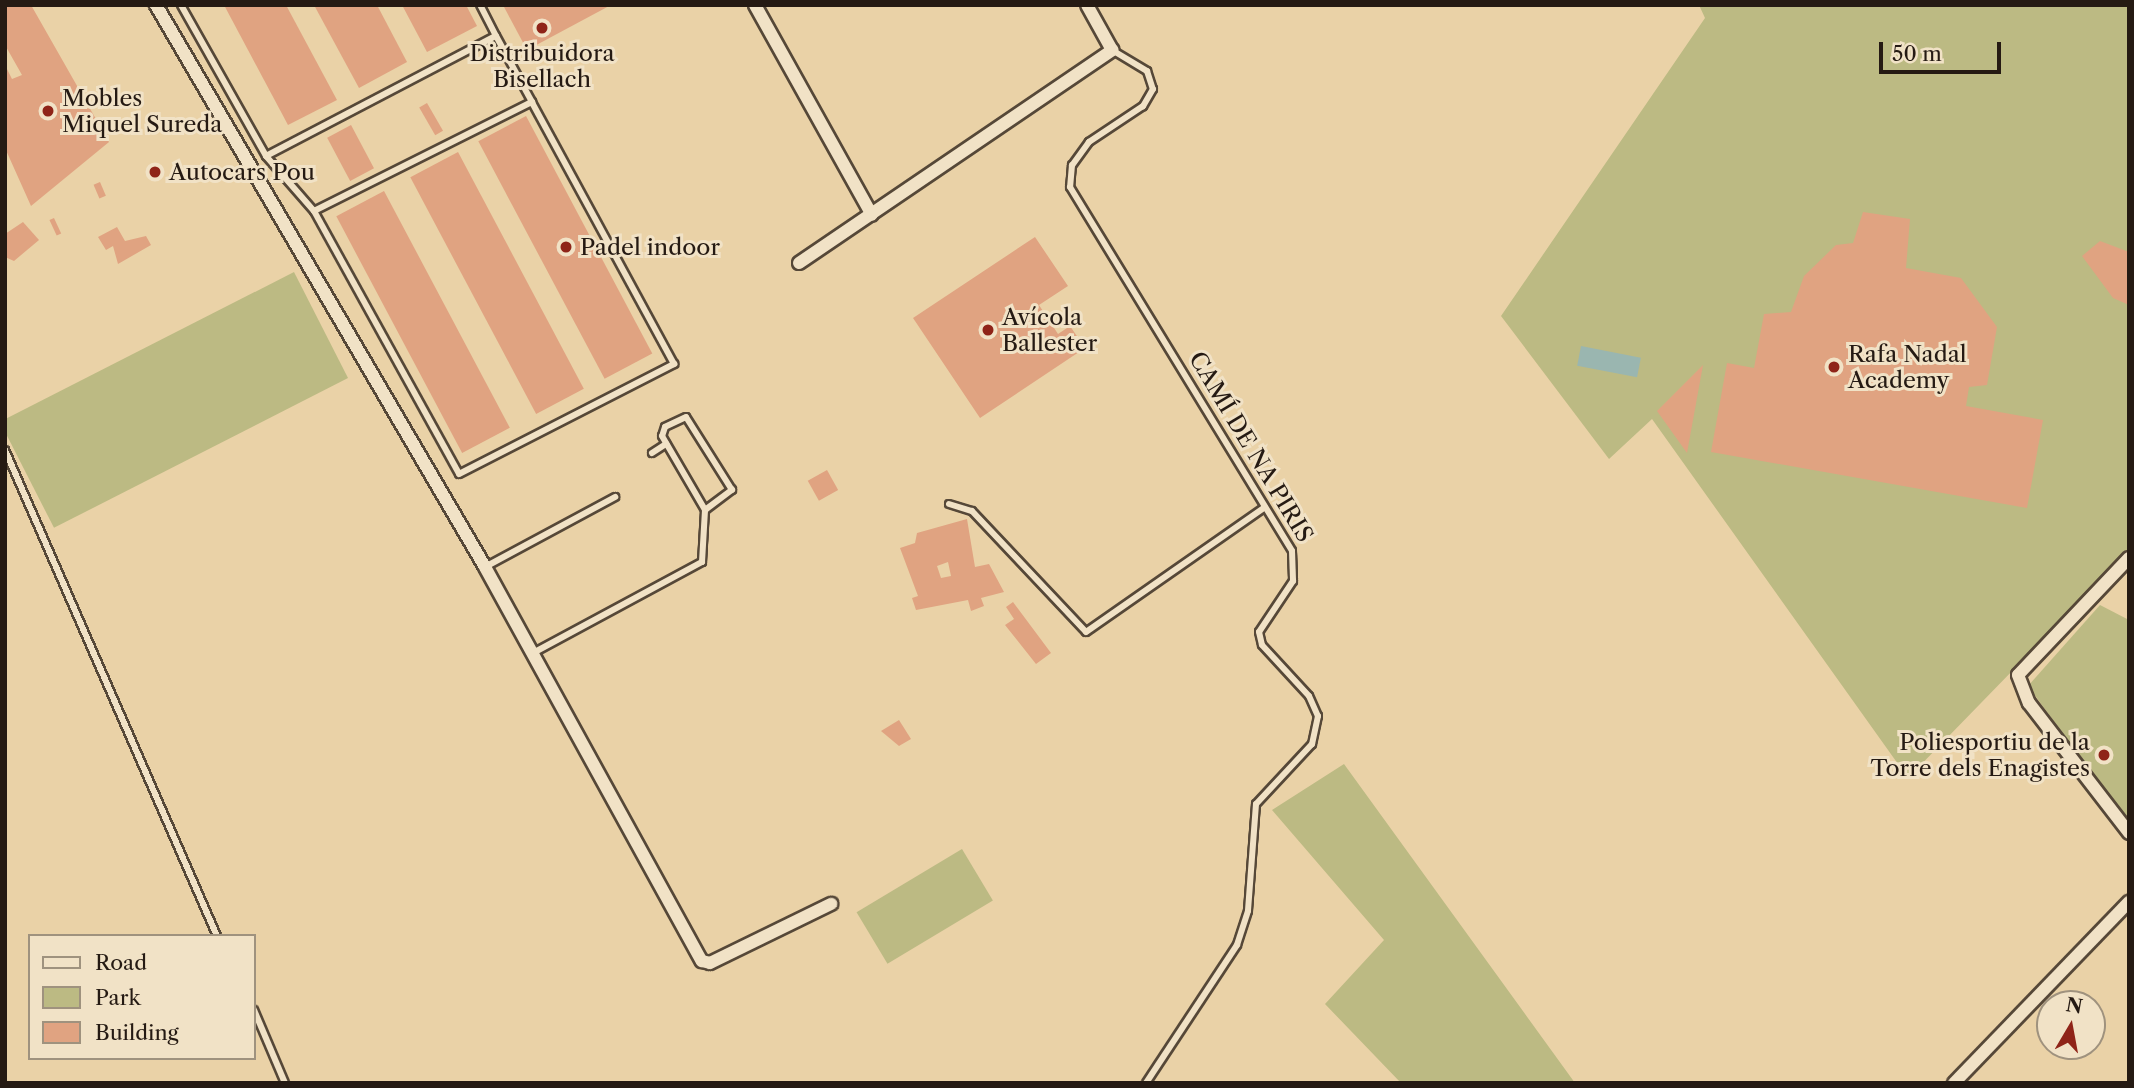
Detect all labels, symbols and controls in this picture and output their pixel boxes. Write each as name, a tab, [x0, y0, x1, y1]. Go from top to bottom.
marker: Distribuidora Bisellach	[534, 20, 550, 36]
scale bar	[1882, 28, 2004, 72]
place label: Distribuidora Bisellach	[469, 39, 615, 93]
text: 50 m	[1892, 41, 1942, 66]
place label: Mobles Miquel Sureda	[62, 84, 222, 138]
marker: Mobles Miquel Sureda	[40, 103, 56, 119]
place label: Autocars Pou	[169, 158, 315, 186]
marker: Autocars Pou	[147, 164, 163, 180]
place label: Padel indoor	[580, 233, 720, 261]
marker: Padel indoor	[558, 239, 574, 255]
place label: Avícola Ballester	[1002, 303, 1097, 357]
marker: Avícola Ballester	[980, 322, 996, 338]
place label: Rafa Nadal Academy	[1848, 340, 1967, 394]
street label: CAMÍ DE NA PIRIS	[1183, 346, 1319, 548]
marker: Rafa Nadal Academy	[1826, 359, 1842, 375]
place label: Poliesportiu de la Torre dels Enagistes	[1871, 728, 2090, 782]
marker: Poliesportiu de la Torre dels Enagistes	[2096, 747, 2112, 763]
legend	[28, 934, 256, 1060]
text: Road	[95, 950, 147, 975]
text: Park	[95, 985, 141, 1010]
north arrow	[2036, 990, 2106, 1060]
text: N	[2064, 993, 2085, 1019]
text: Building	[95, 1020, 179, 1045]

